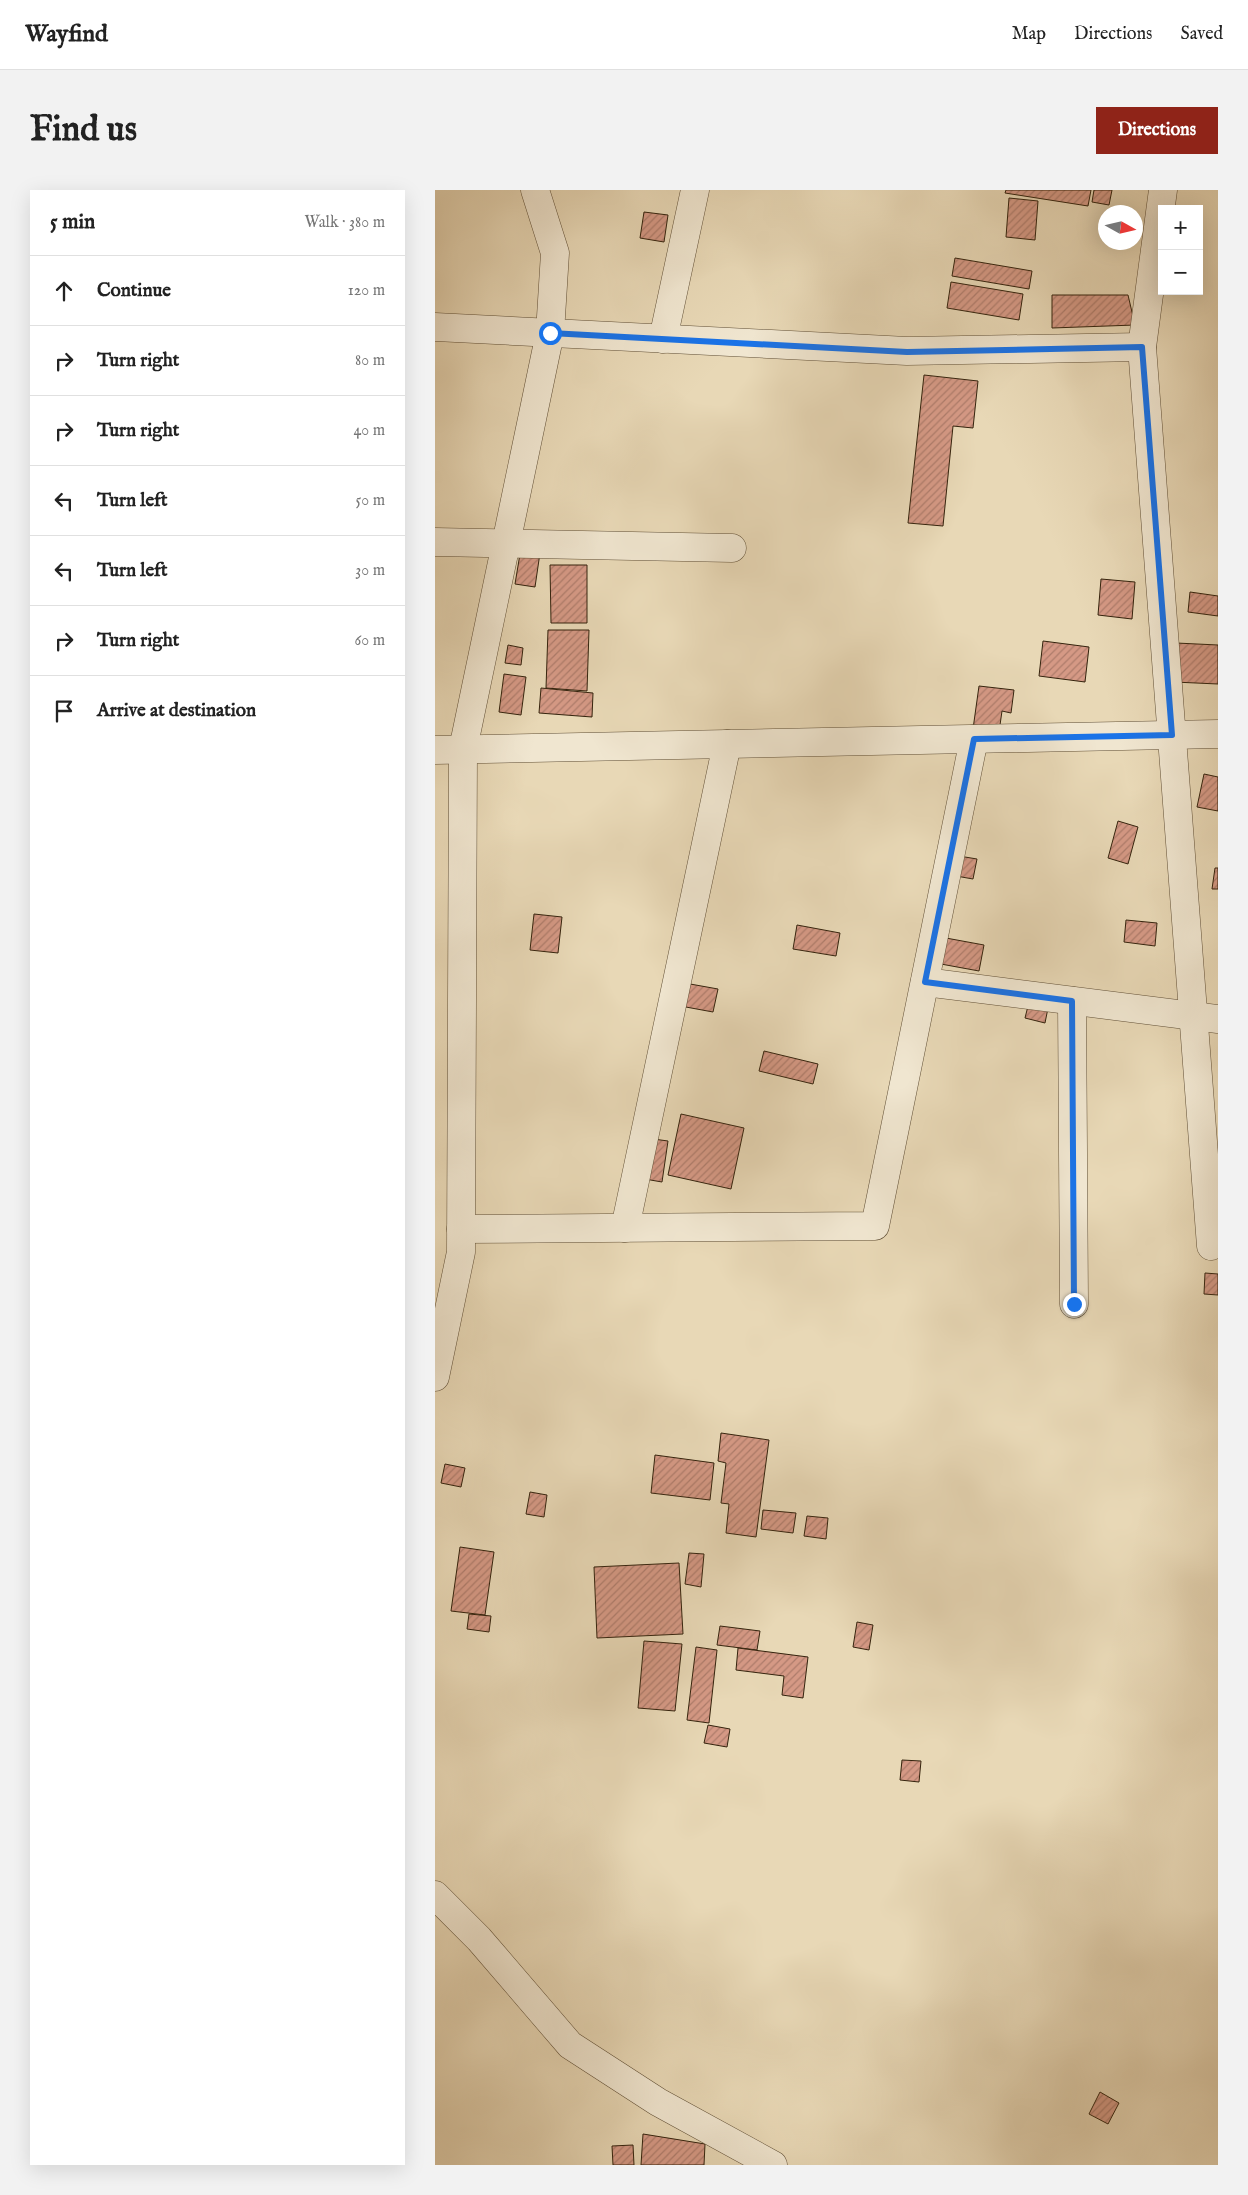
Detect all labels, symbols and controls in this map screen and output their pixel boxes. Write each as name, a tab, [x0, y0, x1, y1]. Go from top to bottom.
text: Wayfind	[25, 19, 108, 50]
text: Map	[1012, 23, 1046, 46]
text: Directions	[1074, 23, 1152, 46]
text: Saved	[1180, 23, 1223, 46]
button: Directions	[1096, 107, 1218, 154]
text: Find us	[30, 108, 137, 153]
north arrow	[1098, 205, 1143, 250]
map controls	[1158, 205, 1203, 295]
button: +	[1158, 205, 1203, 250]
text: 5 min	[50, 209, 95, 236]
text: Walk · 380 m	[304, 213, 385, 233]
button: −	[1158, 250, 1203, 295]
icon: ahead	[50, 277, 78, 305]
text: Continue	[97, 279, 171, 303]
text: 120 m	[348, 281, 385, 301]
route start	[539, 322, 562, 345]
icon: right	[50, 347, 78, 375]
text: Turn right	[97, 349, 179, 373]
text: 80 m	[355, 351, 385, 371]
icon: right	[50, 417, 78, 445]
text: Turn right	[97, 419, 179, 443]
text: 40 m	[353, 421, 385, 441]
icon: left	[50, 487, 78, 515]
text: Turn left	[97, 489, 168, 513]
text: 50 m	[356, 491, 385, 511]
icon: left	[50, 557, 78, 585]
text: Turn left	[97, 559, 168, 583]
text: 30 m	[355, 561, 385, 581]
icon: right	[50, 627, 78, 655]
text: Turn right	[97, 629, 179, 653]
text: 60 m	[355, 631, 385, 651]
icon: arrive	[50, 697, 78, 725]
text: Arrive at destination	[97, 699, 256, 723]
route end	[1063, 1293, 1086, 1316]

